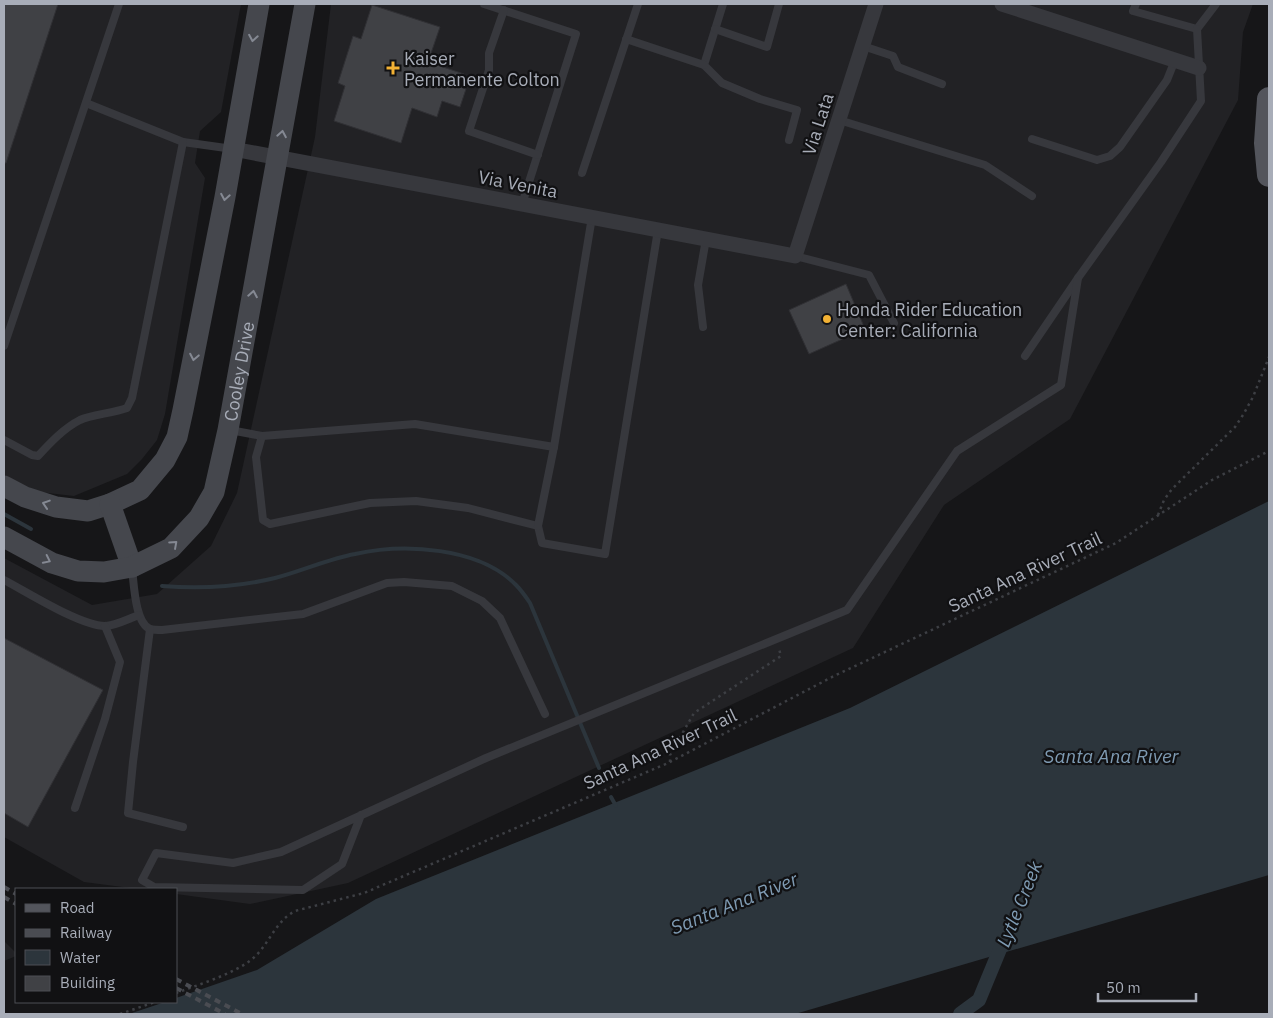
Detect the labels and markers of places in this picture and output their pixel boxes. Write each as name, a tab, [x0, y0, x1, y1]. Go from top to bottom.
place label: Kaiser Permanente Colton	[404, 47, 560, 91]
marker: Kaiser Permanente Colton	[386, 61, 400, 75]
place label: Honda Rider Education Center: California	[837, 298, 1022, 342]
marker: Honda Rider Education Center: California	[821, 313, 833, 325]

